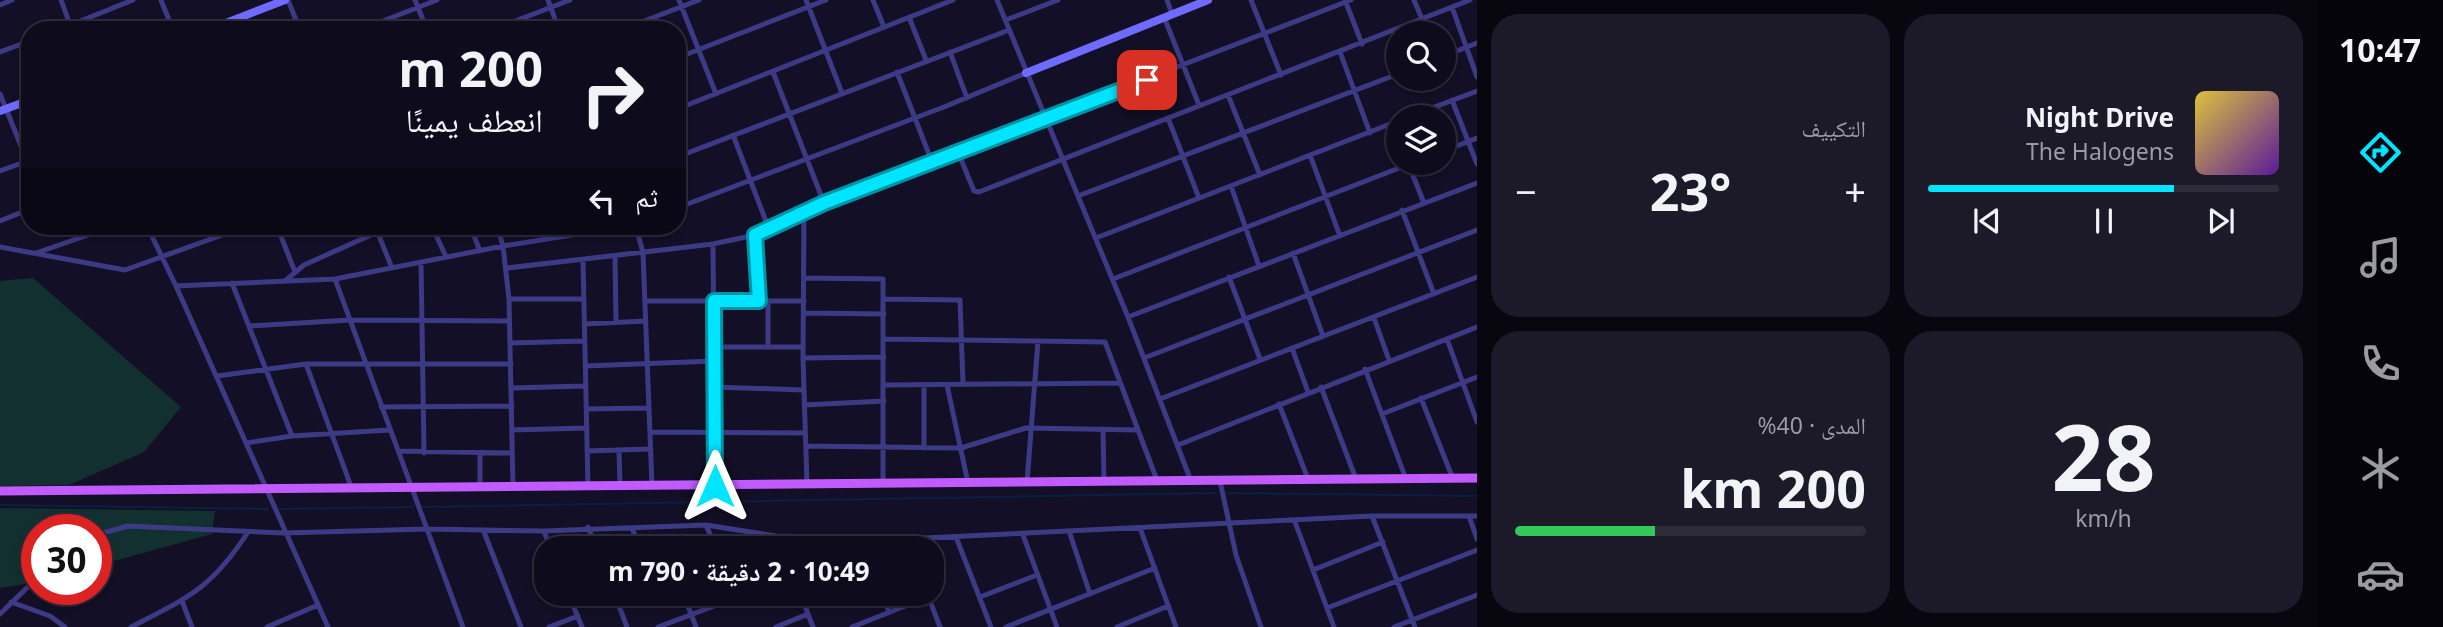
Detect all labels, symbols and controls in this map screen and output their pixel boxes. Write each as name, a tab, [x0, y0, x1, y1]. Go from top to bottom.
map controls	[1386, 21, 1456, 175]
button: search	[1386, 21, 1456, 91]
text: 10:47	[2339, 28, 2421, 71]
text: 200 m	[398, 35, 543, 101]
icon: right	[567, 49, 658, 140]
pin	[1117, 50, 1177, 110]
icon: arrive	[1128, 61, 1166, 99]
text: انعطف يمينًا	[406, 98, 543, 141]
text: Night Drive	[2025, 99, 2174, 135]
button: layers	[1386, 105, 1456, 175]
text: التكييف	[1801, 112, 1866, 144]
icon: directions	[2356, 128, 2405, 177]
text: The Halogens	[2026, 135, 2174, 167]
text: 23°	[1650, 155, 1731, 226]
text: −	[1515, 165, 1537, 217]
text: +	[1844, 165, 1866, 217]
text: ثم	[635, 179, 658, 215]
icon: left	[583, 182, 621, 220]
icon: previous	[1968, 202, 2006, 240]
icon: pause	[2085, 202, 2123, 240]
icon: next	[2202, 202, 2240, 240]
icon: music	[2356, 233, 2405, 282]
icon: phone	[2356, 339, 2405, 388]
text: 28	[2051, 394, 2156, 518]
text: المدى · 40%	[1757, 409, 1866, 441]
icon: climate	[2356, 444, 2405, 493]
position arrow	[678, 449, 752, 523]
text: 200 km	[1680, 452, 1866, 523]
text: km/h	[2075, 502, 2132, 534]
speed limit sign: 30	[21, 514, 112, 605]
icon: car	[2356, 550, 2405, 599]
text: 10:49 · 2 دقيقة · 790 m	[608, 553, 870, 589]

